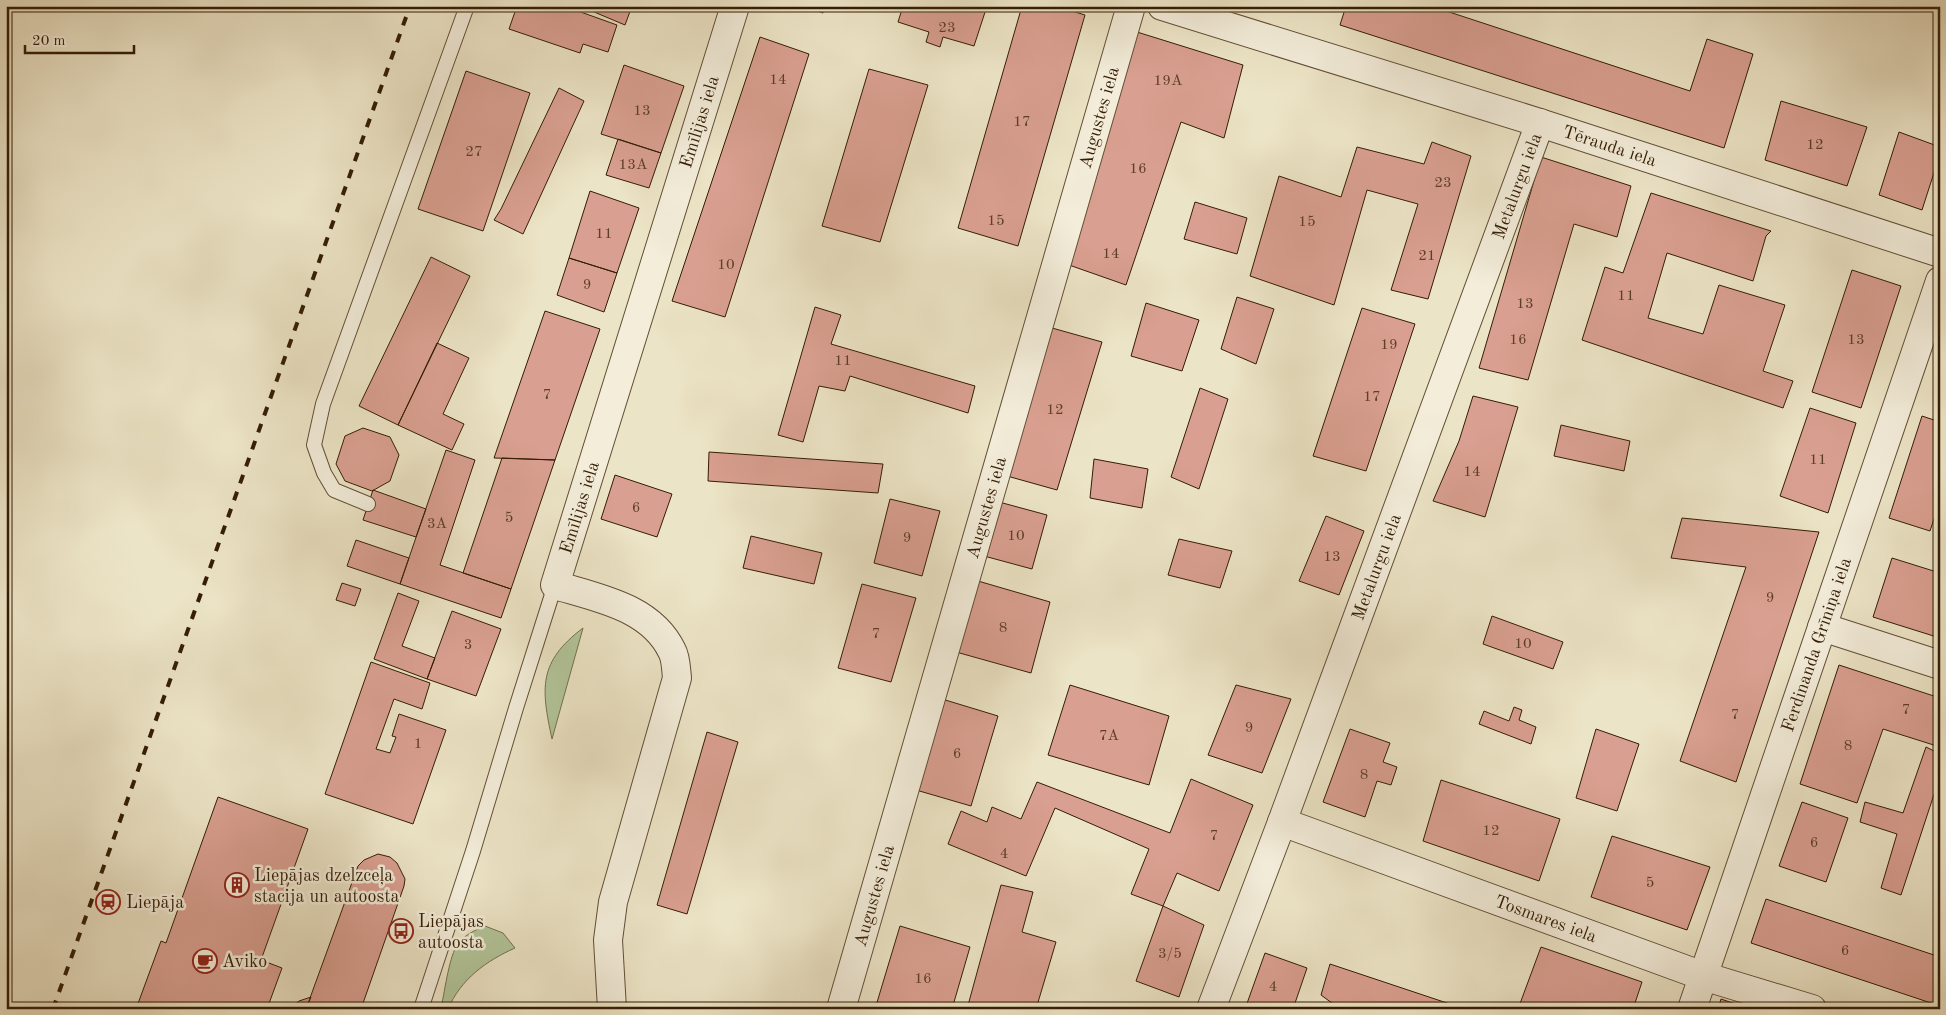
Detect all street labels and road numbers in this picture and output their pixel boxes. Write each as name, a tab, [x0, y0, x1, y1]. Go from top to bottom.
street label: Augustes iela	[1076, 65, 1123, 171]
street label: Emīlijas iela	[677, 73, 723, 170]
street label: Tērauda iela	[1560, 123, 1659, 170]
street label: Metalurgu iela	[1490, 131, 1546, 242]
street label: Augustes iela	[964, 455, 1010, 561]
street label: Emīlijas iela	[557, 459, 603, 556]
street label: Metalurgu iela	[1349, 512, 1405, 623]
street label: Ferdinanda Grīniņa iela	[1779, 555, 1855, 734]
street label: Augustes iela	[852, 843, 898, 949]
street label: Tosmares iela	[1492, 893, 1599, 946]

